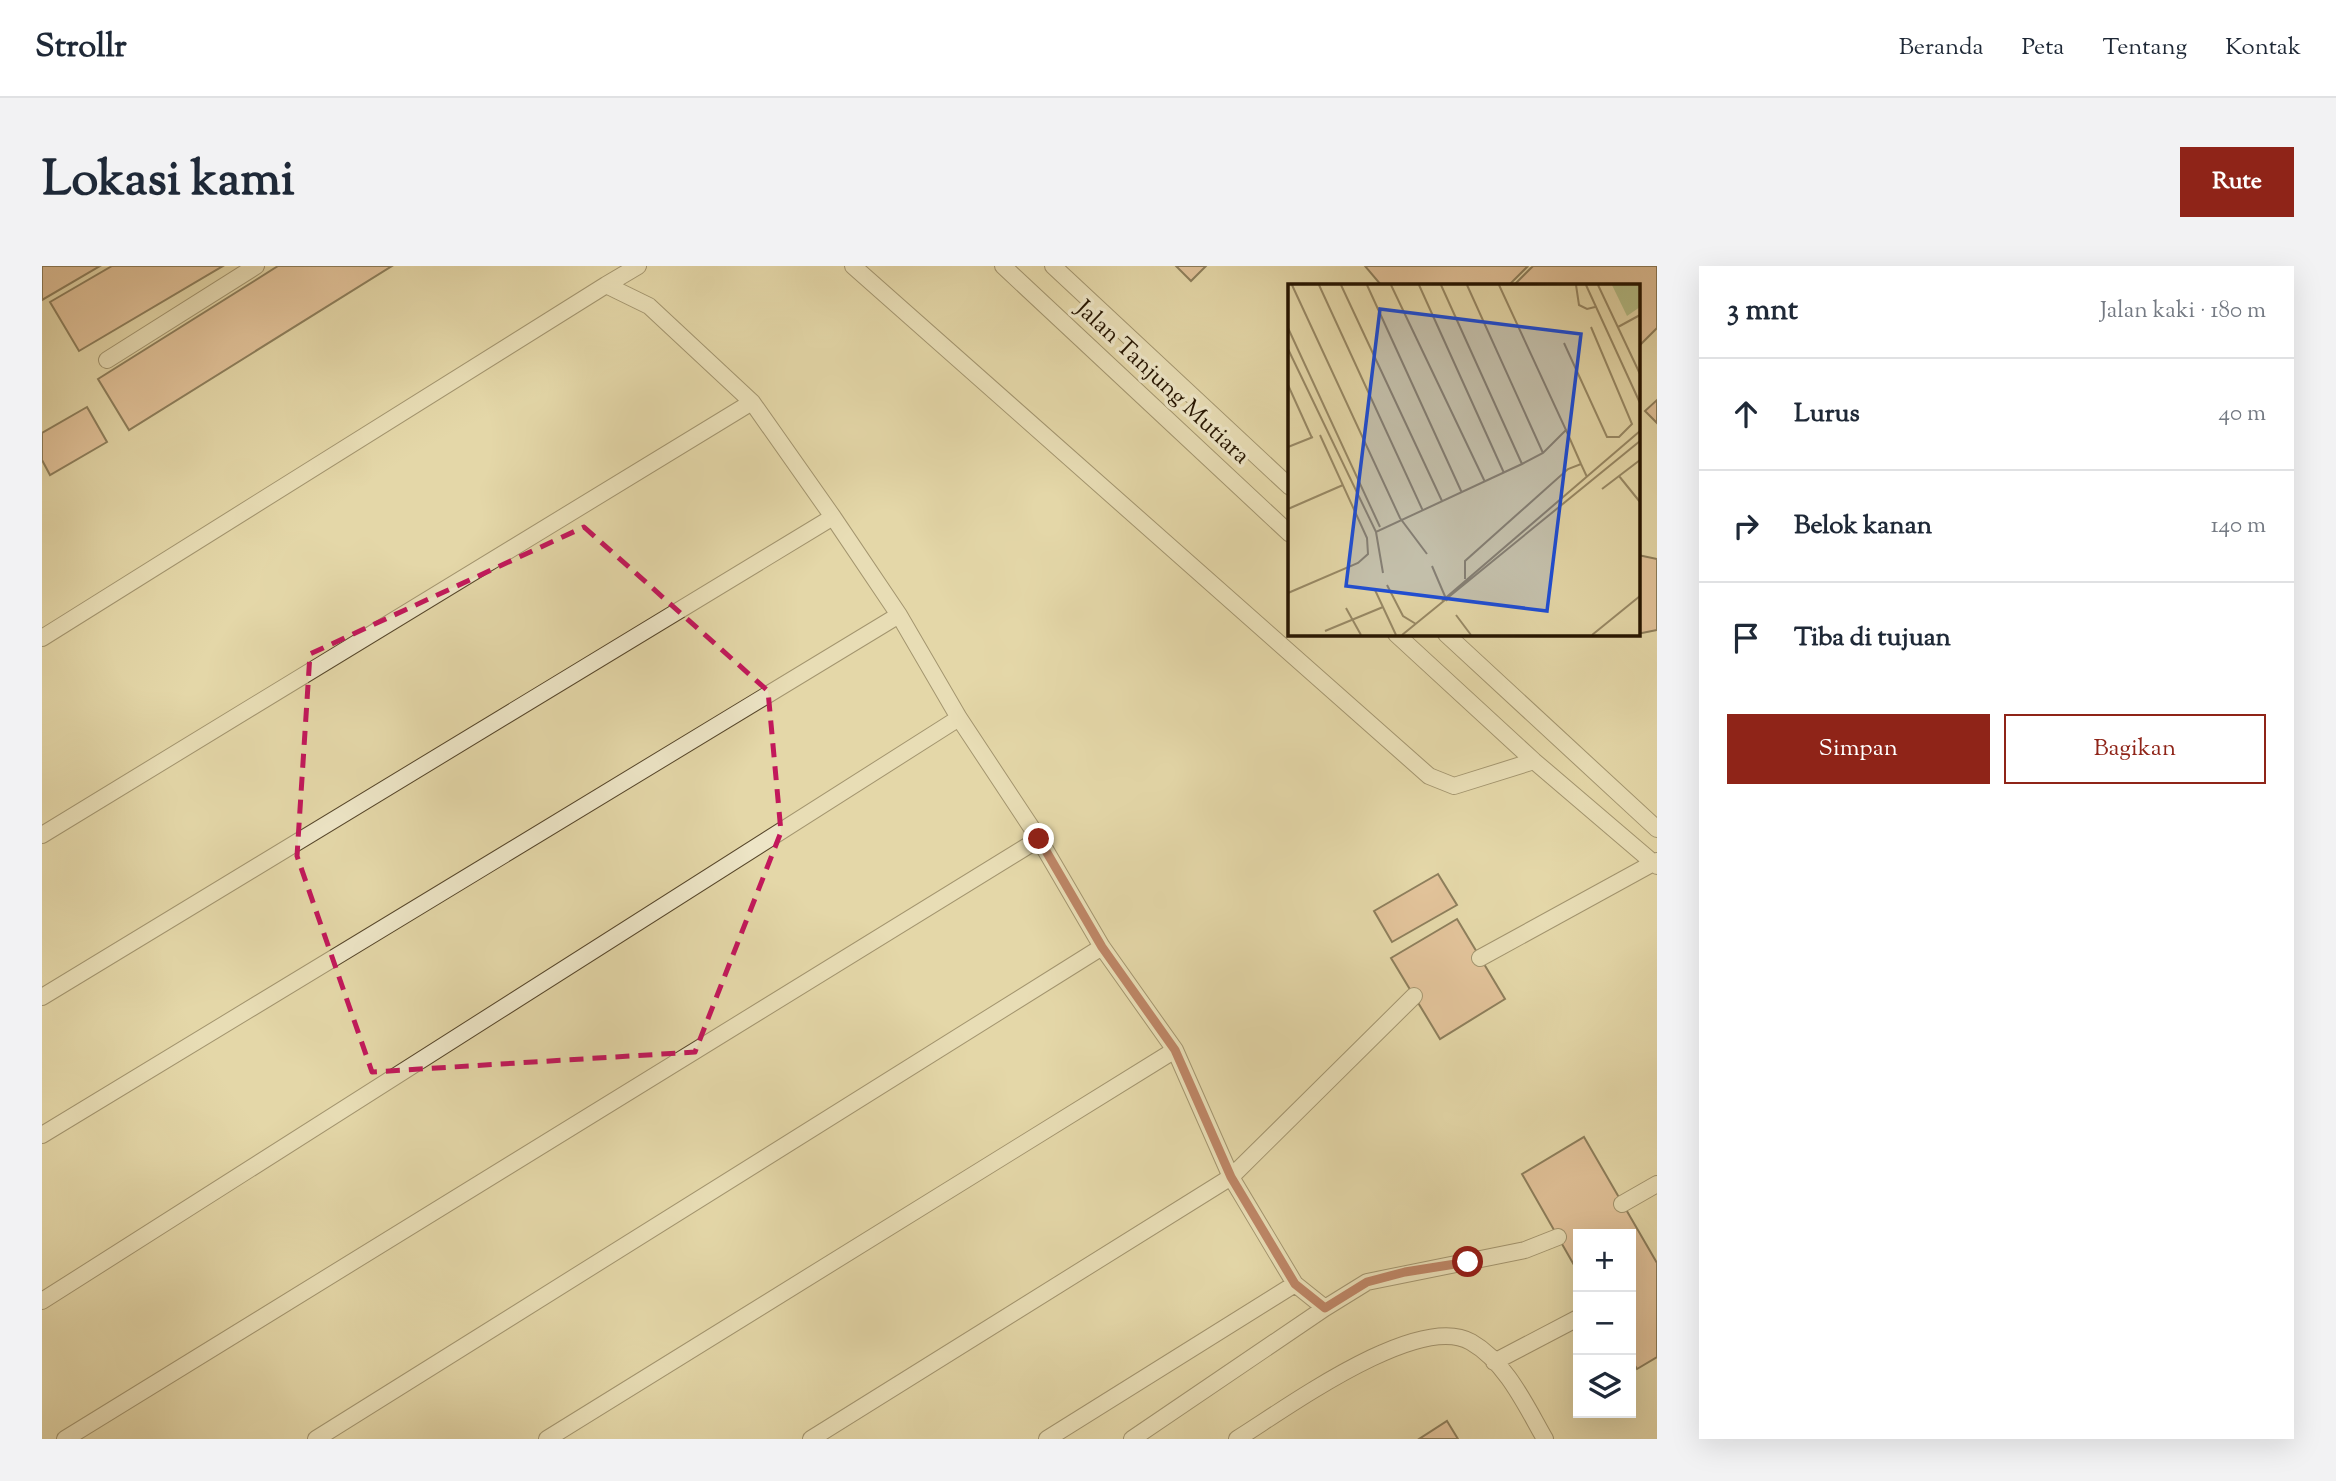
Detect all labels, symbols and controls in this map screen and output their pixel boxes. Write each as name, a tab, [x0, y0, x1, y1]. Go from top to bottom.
text: Strollr	[35, 24, 127, 72]
text: Beranda	[1899, 31, 1984, 65]
text: Peta	[2022, 31, 2064, 65]
text: Tentang	[2102, 31, 2187, 65]
text: Kontak	[2225, 31, 2301, 65]
text: Lokasi kami	[42, 147, 295, 217]
button: Rute	[2180, 147, 2294, 217]
inset map	[1288, 284, 1640, 635]
text: 3 mnt	[1727, 290, 1798, 333]
street label: Jalan Tanjung Mutiara	[1066, 292, 1257, 473]
text: Jalan kaki · 180 m	[2100, 295, 2266, 328]
icon: ahead	[1727, 395, 1765, 433]
text: Lurus	[1794, 396, 1860, 433]
text: 40 m	[2219, 398, 2266, 431]
icon: right	[1727, 507, 1765, 545]
text: Belok kanan	[1794, 508, 1932, 545]
text: 140 m	[2211, 510, 2266, 543]
icon: arrive	[1727, 619, 1765, 657]
text: Tiba di tujuan	[1794, 620, 1951, 657]
button: Simpan	[1727, 714, 1990, 784]
button: Bagikan	[2004, 714, 2266, 784]
route end	[1023, 823, 1054, 854]
map controls	[1573, 1229, 1636, 1418]
button: +	[1573, 1229, 1636, 1292]
route start	[1452, 1246, 1483, 1277]
button: −	[1573, 1292, 1636, 1355]
button: layers	[1573, 1355, 1636, 1418]

